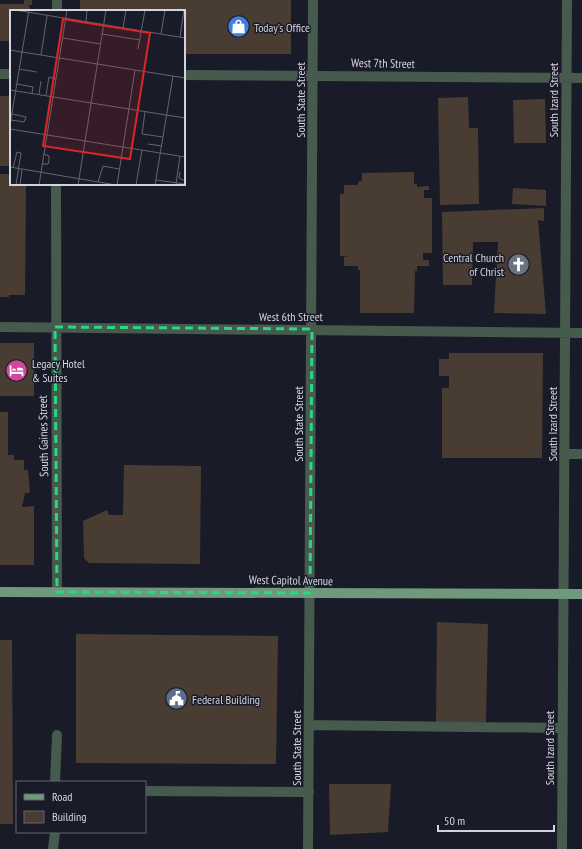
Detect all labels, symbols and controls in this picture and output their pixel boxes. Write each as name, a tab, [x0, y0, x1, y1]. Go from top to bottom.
inset map	[10, 10, 185, 185]
shop icon: Today's Office	[225, 14, 251, 40]
place label: Today's Office	[254, 20, 310, 35]
street label: West 7th Street	[351, 55, 416, 71]
street label: South State Street	[293, 62, 308, 138]
street label: South Izard Street	[546, 62, 561, 137]
place label: Central Church of Christ	[443, 250, 505, 279]
church icon: Central Church of Christ	[506, 251, 532, 277]
street label: West 6th Street	[259, 309, 324, 324]
place label: Legacy Hotel & Suites	[32, 356, 85, 385]
hotel icon: Legacy Hotel & Suites	[4, 357, 30, 383]
street label: South State Street	[291, 386, 306, 462]
street label: South Izard Street	[545, 386, 560, 461]
street label: South Gaines Street	[35, 394, 51, 477]
street label: West Capitol Avenue	[249, 572, 333, 588]
public building icon: Federal Building	[163, 686, 189, 712]
place label: Federal Building	[192, 692, 260, 707]
street label: South State Street	[289, 710, 304, 786]
street label: South Izard Street	[542, 710, 557, 785]
legend	[16, 781, 146, 833]
text: Road	[52, 789, 72, 804]
scale bar	[438, 807, 554, 833]
text: Building	[52, 809, 87, 824]
text: 50 m	[444, 813, 465, 828]

